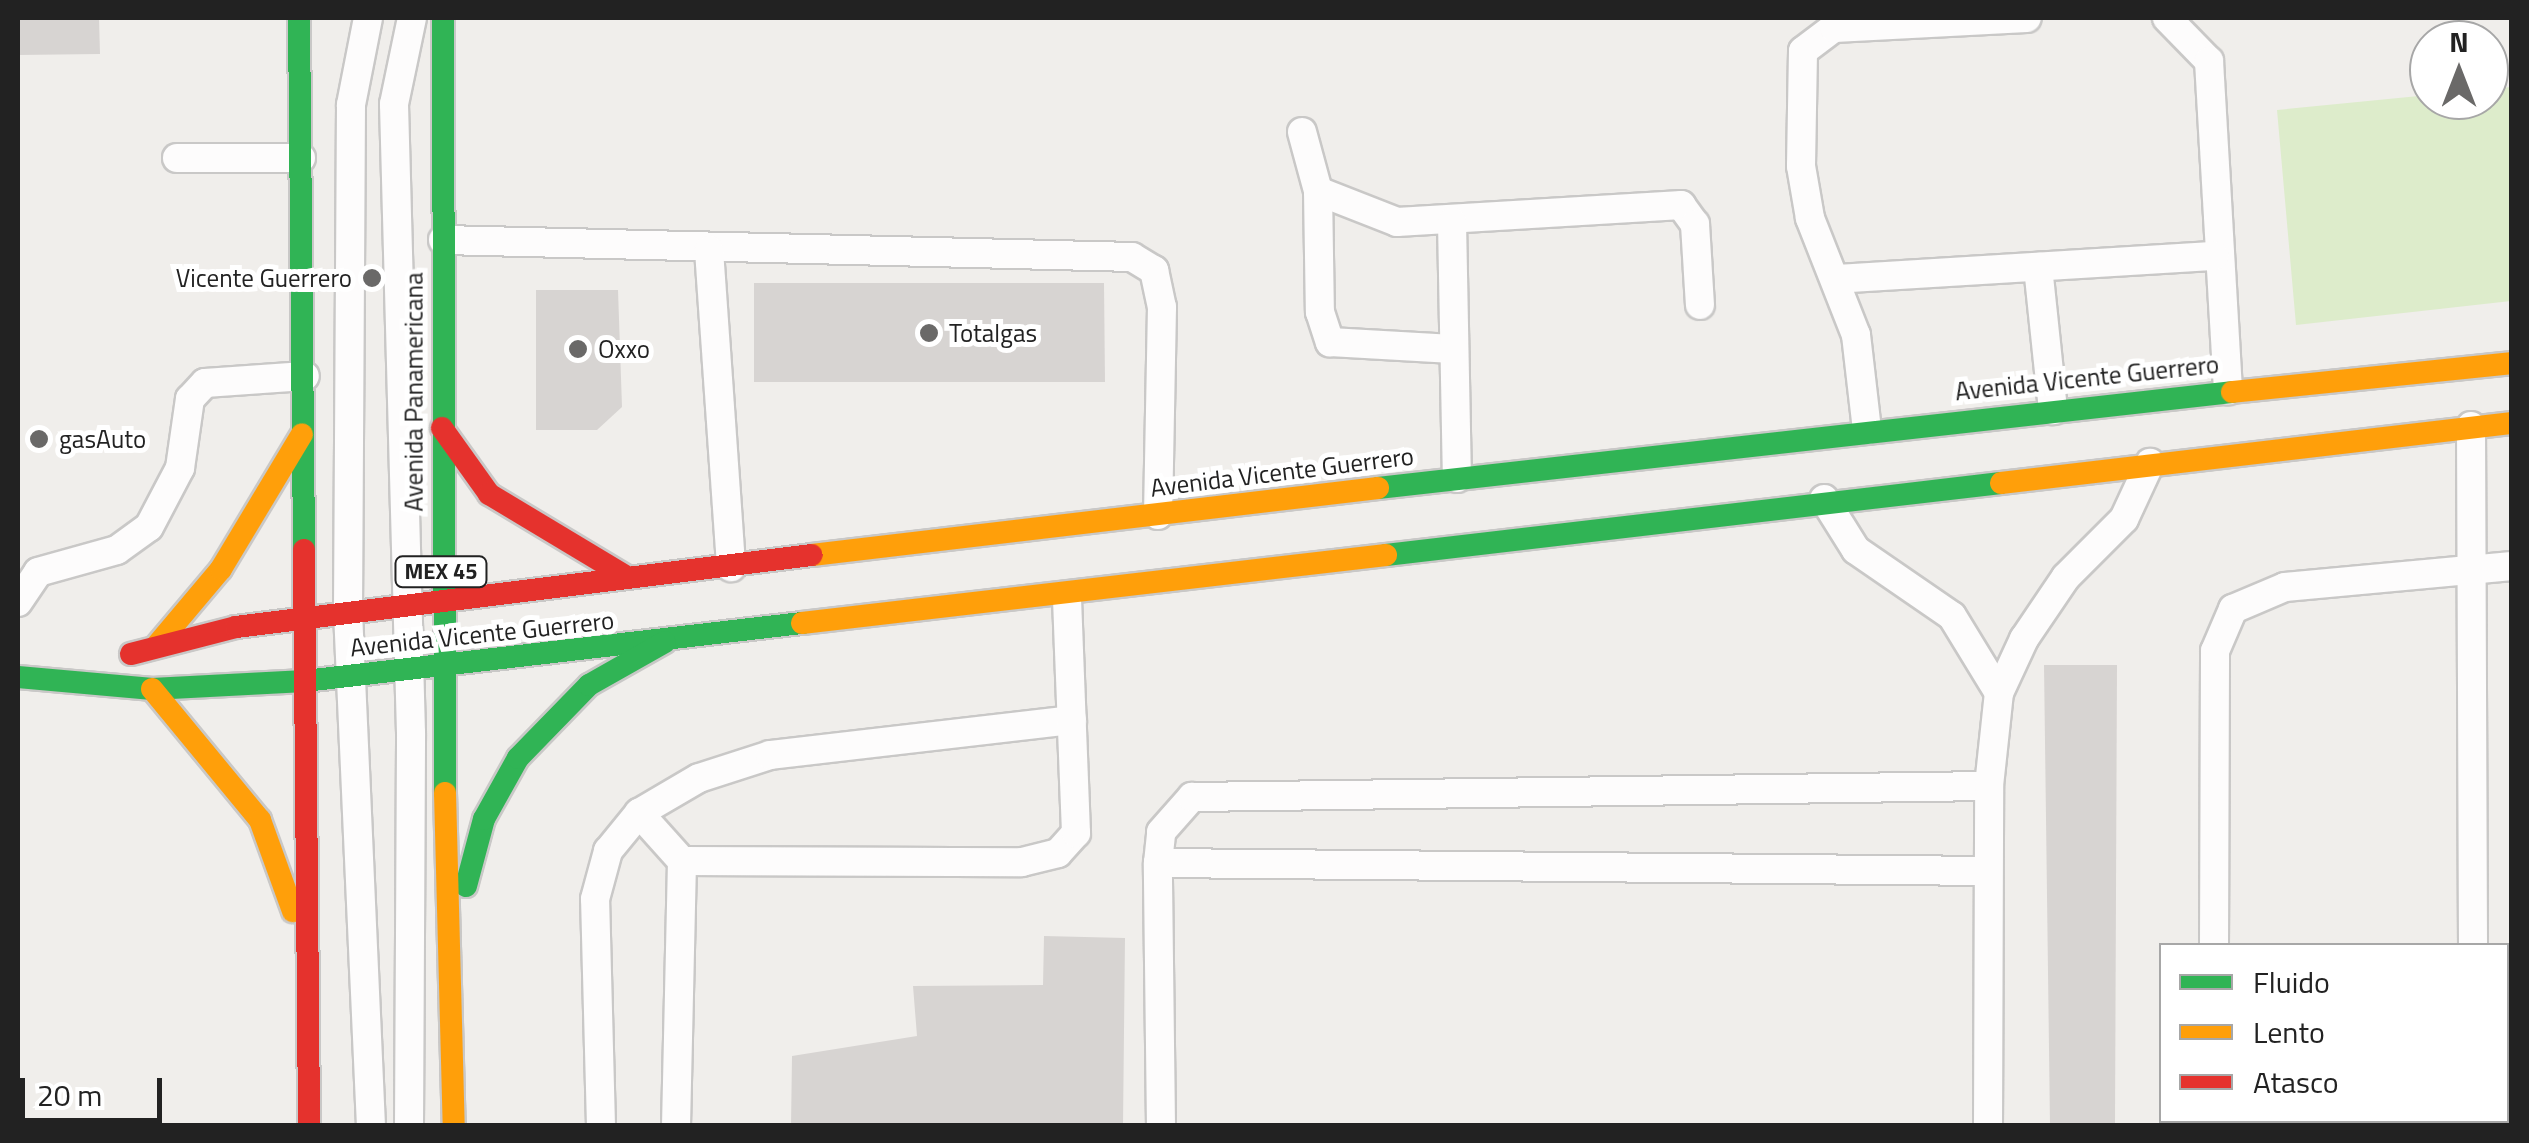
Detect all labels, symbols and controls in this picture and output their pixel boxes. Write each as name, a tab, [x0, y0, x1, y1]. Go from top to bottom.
north arrow	[2409, 20, 2509, 120]
text: N	[2449, 20, 2469, 63]
place label: Vicente Guerrero	[176, 263, 352, 293]
marker: Vicente Guerrero	[361, 267, 383, 289]
street label: Avenida Panamericana	[399, 272, 429, 512]
place label: Totalgas	[949, 318, 1037, 348]
marker: Totalgas	[918, 322, 940, 344]
place label: Oxxo	[598, 334, 650, 364]
marker: Oxxo	[567, 338, 589, 360]
street label: Avenida Vicente Guerrero	[1954, 349, 2220, 407]
place label: gasAuto	[59, 424, 146, 454]
marker: gasAuto	[28, 428, 50, 450]
street label: Avenida Vicente Guerrero	[1149, 441, 1415, 503]
road number: MEX 45	[394, 555, 488, 589]
street label: Avenida Vicente Guerrero	[349, 605, 615, 663]
legend	[2159, 943, 2509, 1123]
text: Fluido	[2253, 959, 2330, 1005]
text: Lento	[2253, 1009, 2325, 1055]
scale bar	[25, 1058, 168, 1120]
text: Atasco	[2253, 1059, 2339, 1105]
text: 20 m	[37, 1072, 102, 1118]

